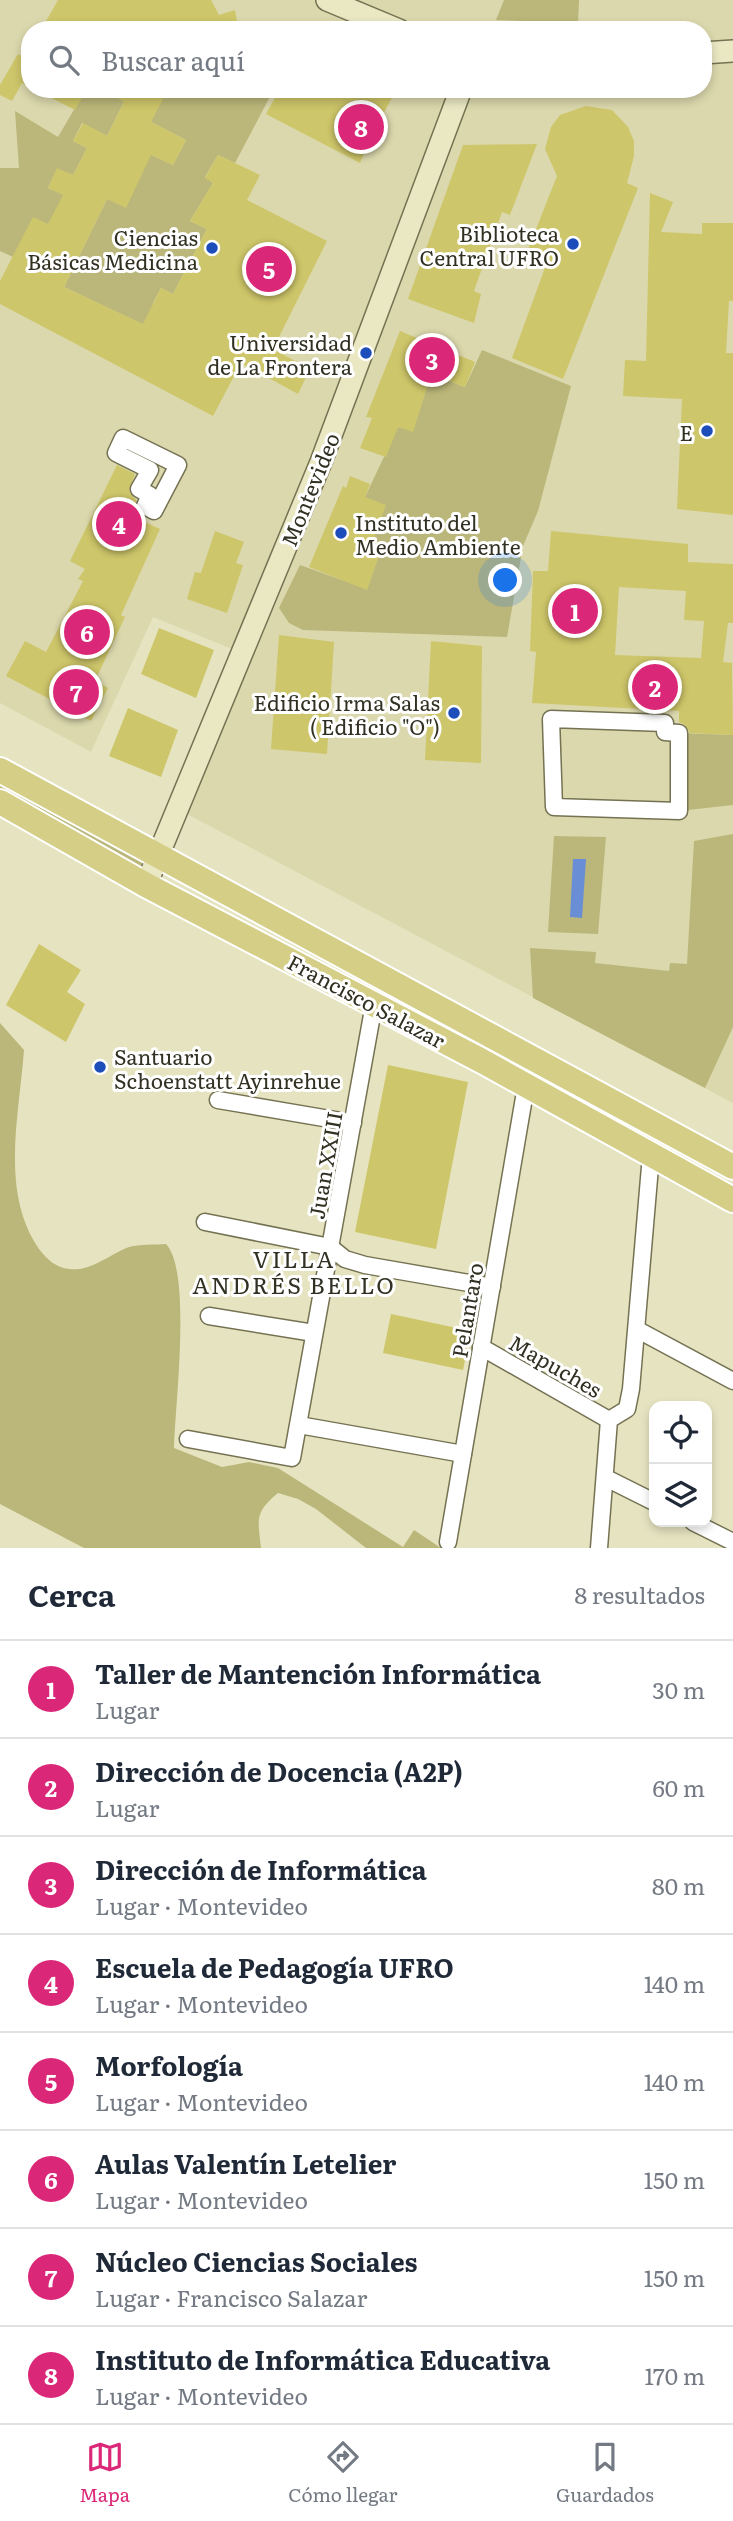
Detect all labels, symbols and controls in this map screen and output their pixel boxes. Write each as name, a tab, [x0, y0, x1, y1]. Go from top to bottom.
search box	[21, 21, 712, 98]
text: Buscar aquí	[101, 40, 245, 79]
icon: search	[45, 41, 83, 79]
pin: 8	[338, 101, 384, 153]
place label: Biblioteca Central UFRO	[419, 217, 560, 272]
place label: Ciencias Básicas Medicina	[27, 221, 199, 276]
marker: Biblioteca Central UFRO	[565, 236, 581, 252]
marker: Ciencias Básicas Medicina	[204, 240, 220, 256]
pin: 5	[246, 243, 292, 295]
place label: Universidad de La Frontera	[207, 326, 353, 381]
pin: 3	[409, 334, 455, 386]
marker: Universidad de La Frontera	[358, 345, 374, 361]
place label: E	[680, 416, 693, 447]
marker: E	[699, 423, 715, 439]
street label: Montevideo	[272, 427, 346, 551]
pin: 4	[96, 498, 142, 550]
place label: Instituto del Medio Ambiente	[355, 506, 521, 561]
marker: Instituto del Medio Ambiente	[333, 525, 349, 541]
your location	[488, 563, 522, 597]
pin: 1	[552, 585, 598, 637]
pin: 6	[64, 606, 110, 658]
pin: 2	[632, 661, 678, 713]
pin: 7	[53, 666, 99, 718]
place label: Edificio Irma Salas ( Edificio "O")	[254, 686, 440, 741]
marker: Edificio Irma Salas ( Edificio "O")	[446, 705, 462, 721]
street label: Francisco Salazar	[283, 945, 451, 1055]
place label: Santuario Schoenstatt Ayinrehue	[114, 1040, 341, 1095]
marker: Santuario Schoenstatt Ayinrehue	[92, 1059, 108, 1075]
street label: Juan XXIII	[299, 1109, 349, 1221]
district label: VILLA ANDRÉS BELLO	[192, 1241, 396, 1301]
street label: Pelantaro	[442, 1260, 490, 1360]
street label: Mapuches	[504, 1326, 608, 1404]
map controls	[649, 1401, 712, 1527]
button: locate	[649, 1401, 712, 1464]
button: layers	[649, 1464, 712, 1527]
text: Cerca	[28, 1572, 115, 1616]
text: 8 resultados	[574, 1577, 705, 1611]
text: Taller de Mantención Informática	[95, 1653, 541, 1692]
text: 1	[46, 1672, 56, 1706]
text: 30 m	[652, 1672, 705, 1706]
text: Lugar	[95, 1692, 159, 1726]
text: Dirección de Docencia (A2P)	[95, 1751, 463, 1790]
text: 2	[45, 1770, 57, 1804]
text: 60 m	[652, 1770, 705, 1804]
text: Lugar	[95, 1790, 159, 1824]
text: Dirección de Informática	[95, 1849, 427, 1888]
text: 3	[45, 1868, 57, 1902]
text: 80 m	[652, 1868, 705, 1902]
text: Lugar · Montevideo	[95, 1888, 308, 1922]
text: Escuela de Pedagogía UFRO	[95, 1947, 454, 1986]
text: 4	[44, 1966, 58, 2000]
text: 140 m	[644, 1966, 705, 2000]
text: Lugar · Montevideo	[95, 1986, 308, 2020]
text: Morfología	[95, 2045, 243, 2084]
text: 5	[45, 2064, 57, 2098]
text: 140 m	[644, 2064, 705, 2098]
text: Lugar · Montevideo	[95, 2084, 308, 2118]
text: Aulas Valentín Letelier	[95, 2143, 396, 2182]
text: 6	[44, 2162, 58, 2196]
text: 150 m	[644, 2162, 705, 2196]
text: Lugar · Montevideo	[95, 2182, 308, 2216]
text: Núcleo Ciencias Sociales	[95, 2241, 418, 2280]
text: 7	[45, 2260, 57, 2294]
text: 150 m	[644, 2260, 705, 2294]
text: Lugar · Francisco Salazar	[95, 2280, 367, 2314]
text: Instituto de Informática Educativa	[95, 2339, 550, 2378]
text: 8	[44, 2358, 58, 2392]
text: 170 m	[644, 2358, 705, 2392]
text: Lugar · Montevideo	[95, 2378, 308, 2412]
tab: Mapa	[79, 2438, 130, 2508]
tab: Cómo llegar	[288, 2438, 398, 2508]
tab: Guardados	[556, 2438, 654, 2508]

